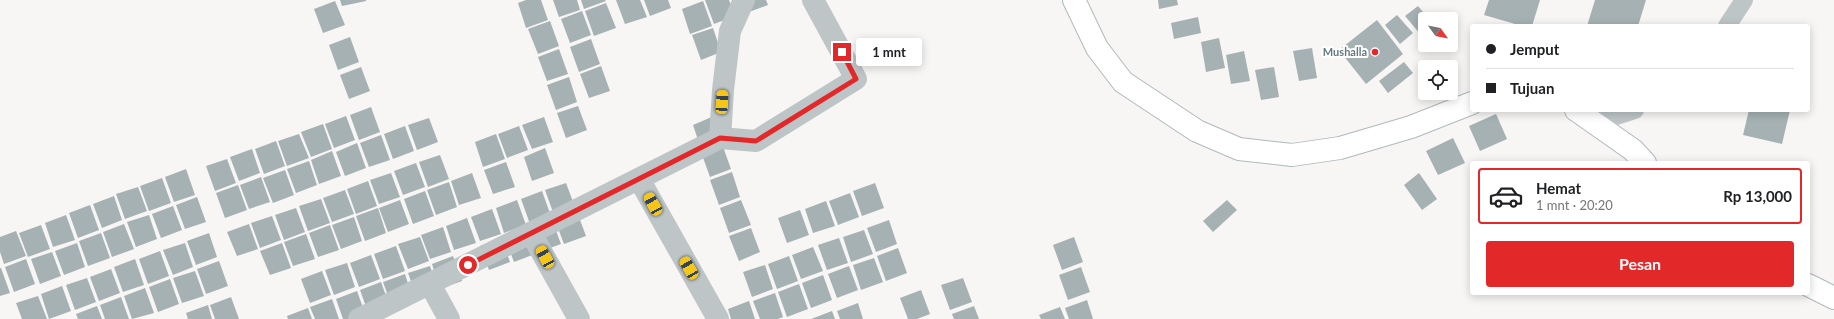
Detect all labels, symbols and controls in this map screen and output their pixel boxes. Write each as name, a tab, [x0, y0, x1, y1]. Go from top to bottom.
north arrow	[1418, 12, 1458, 52]
map controls	[1418, 12, 1458, 100]
callout: 1 mnt	[856, 38, 922, 66]
text: Jemput	[1510, 40, 1559, 58]
route end	[833, 43, 851, 61]
text: 1 mnt	[872, 44, 906, 60]
place label: Mushalla	[1323, 45, 1367, 58]
marker: Mushalla	[1370, 47, 1380, 57]
button: locate	[1418, 60, 1458, 100]
text: Tujuan	[1510, 79, 1554, 97]
car	[715, 90, 729, 114]
icon: car	[1488, 178, 1524, 214]
text: Hemat	[1536, 179, 1581, 197]
text: Rp 13,000	[1723, 187, 1792, 205]
car	[642, 191, 664, 217]
text: 1 mnt · 20:20	[1536, 197, 1613, 213]
button: Pesan	[1486, 241, 1794, 287]
car	[534, 244, 556, 270]
car	[678, 255, 700, 281]
route start	[459, 256, 477, 274]

